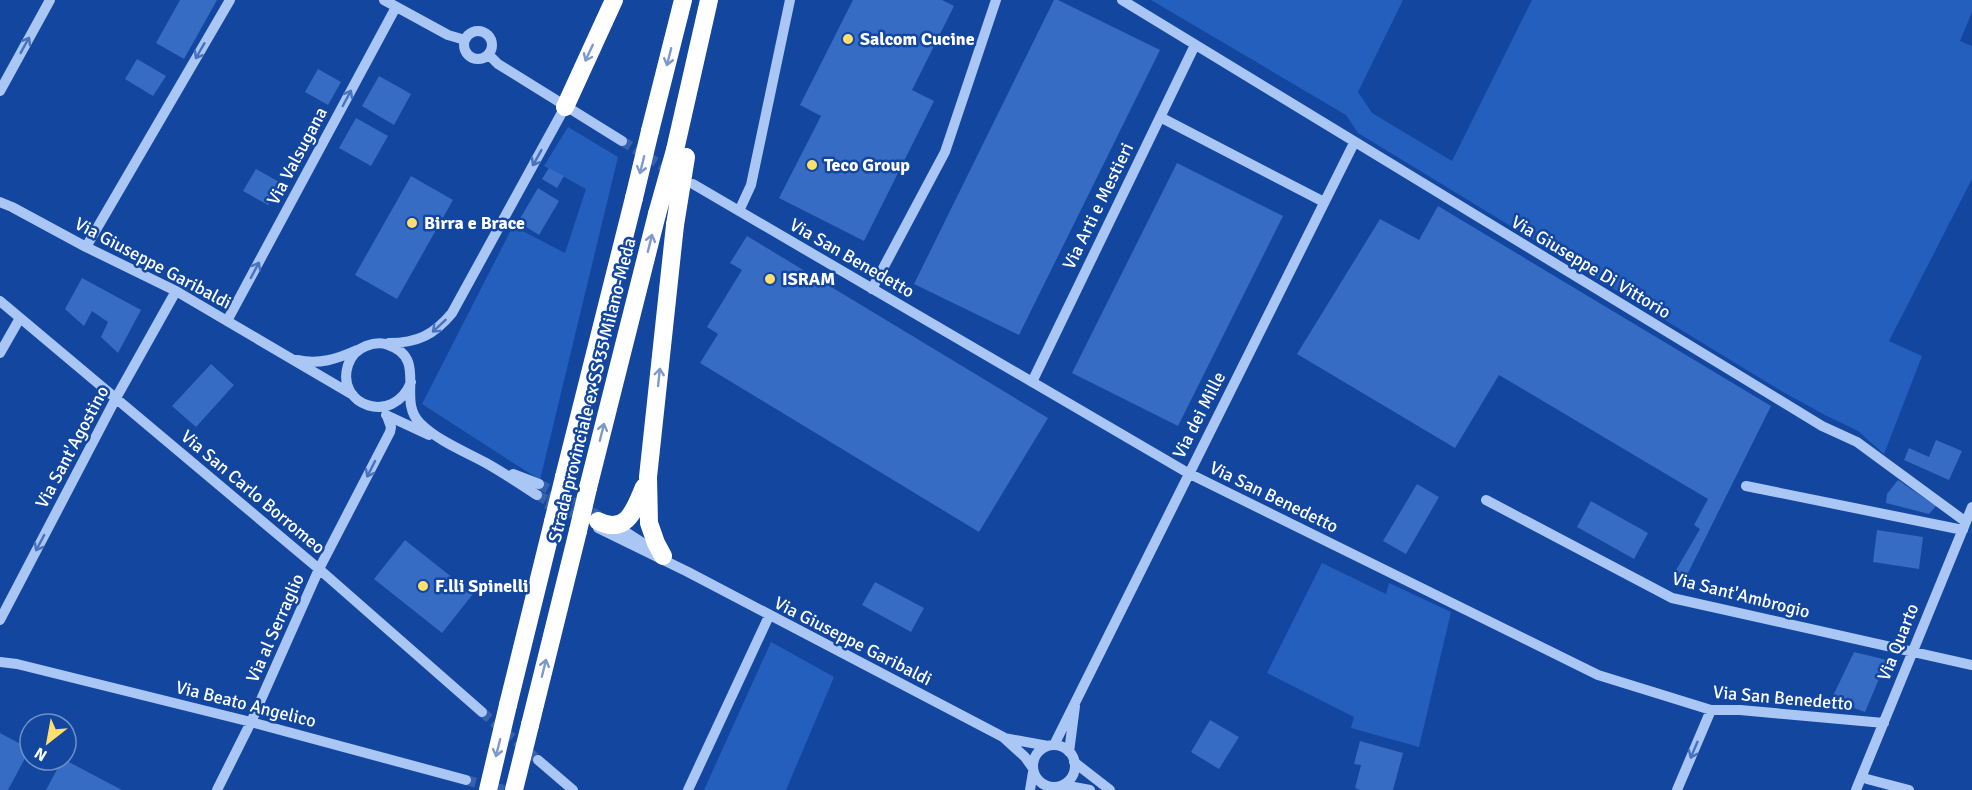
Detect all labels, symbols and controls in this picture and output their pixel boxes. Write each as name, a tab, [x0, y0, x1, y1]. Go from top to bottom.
place label: Salcom Cucine	[860, 28, 975, 50]
marker: Salcom Cucine	[841, 32, 855, 46]
one-way arrow	[20, 37, 31, 55]
one-way arrow	[194, 42, 206, 59]
one-way arrow	[583, 44, 595, 62]
one-way arrow	[662, 47, 674, 66]
one-way arrow	[341, 90, 353, 107]
street label: Via Valsugana	[262, 103, 332, 209]
street label: Via Arti e Mestieri	[1058, 139, 1138, 273]
one-way arrow	[531, 149, 543, 166]
place label: Teco Group	[824, 154, 910, 176]
one-way arrow	[635, 155, 647, 174]
marker: Teco Group	[805, 158, 819, 172]
street label: Via Giuseppe Di Vittorio	[1507, 211, 1675, 323]
street label: Via Giuseppe Garibaldi	[71, 212, 235, 314]
place label: Birra e Brace	[424, 212, 525, 234]
street label: Via San Benedetto	[786, 213, 918, 303]
marker: Birra e Brace	[405, 216, 419, 230]
one-way arrow	[644, 233, 656, 252]
street label: Strada provinciale ex SS 35 Milano-Meda	[543, 235, 641, 545]
one-way arrow	[250, 261, 261, 279]
place label: ISRAM	[782, 268, 835, 290]
marker: ISRAM	[763, 272, 777, 286]
one-way arrow	[432, 319, 447, 333]
one-way arrow	[654, 367, 665, 387]
street label: Via dei Mille	[1168, 368, 1230, 462]
street label: Via Sant'Agostino	[31, 382, 113, 512]
one-way arrow	[597, 423, 609, 442]
street label: Via San Carlo Borromeo	[176, 425, 330, 559]
street label: Via San Benedetto	[1206, 456, 1342, 538]
one-way arrow	[365, 459, 376, 477]
one-way arrow	[34, 534, 46, 551]
street label: Via Sant'Ambrogio	[1670, 567, 1812, 623]
street label: Via al Serraglio	[241, 570, 309, 686]
place label: F.lli Spinelli	[435, 575, 528, 597]
marker: F.lli Spinelli	[416, 579, 430, 593]
street label: Via Giuseppe Garibaldi	[770, 592, 936, 690]
street label: Via Quarto	[1873, 600, 1923, 684]
one-way arrow	[539, 659, 551, 678]
street label: Via Beato Angelico	[174, 676, 318, 732]
street label: Via San Benedetto	[1712, 681, 1854, 715]
north arrow	[18, 712, 78, 772]
one-way arrow	[492, 738, 504, 757]
one-way arrow	[1688, 741, 1699, 759]
text: N	[31, 743, 51, 765]

